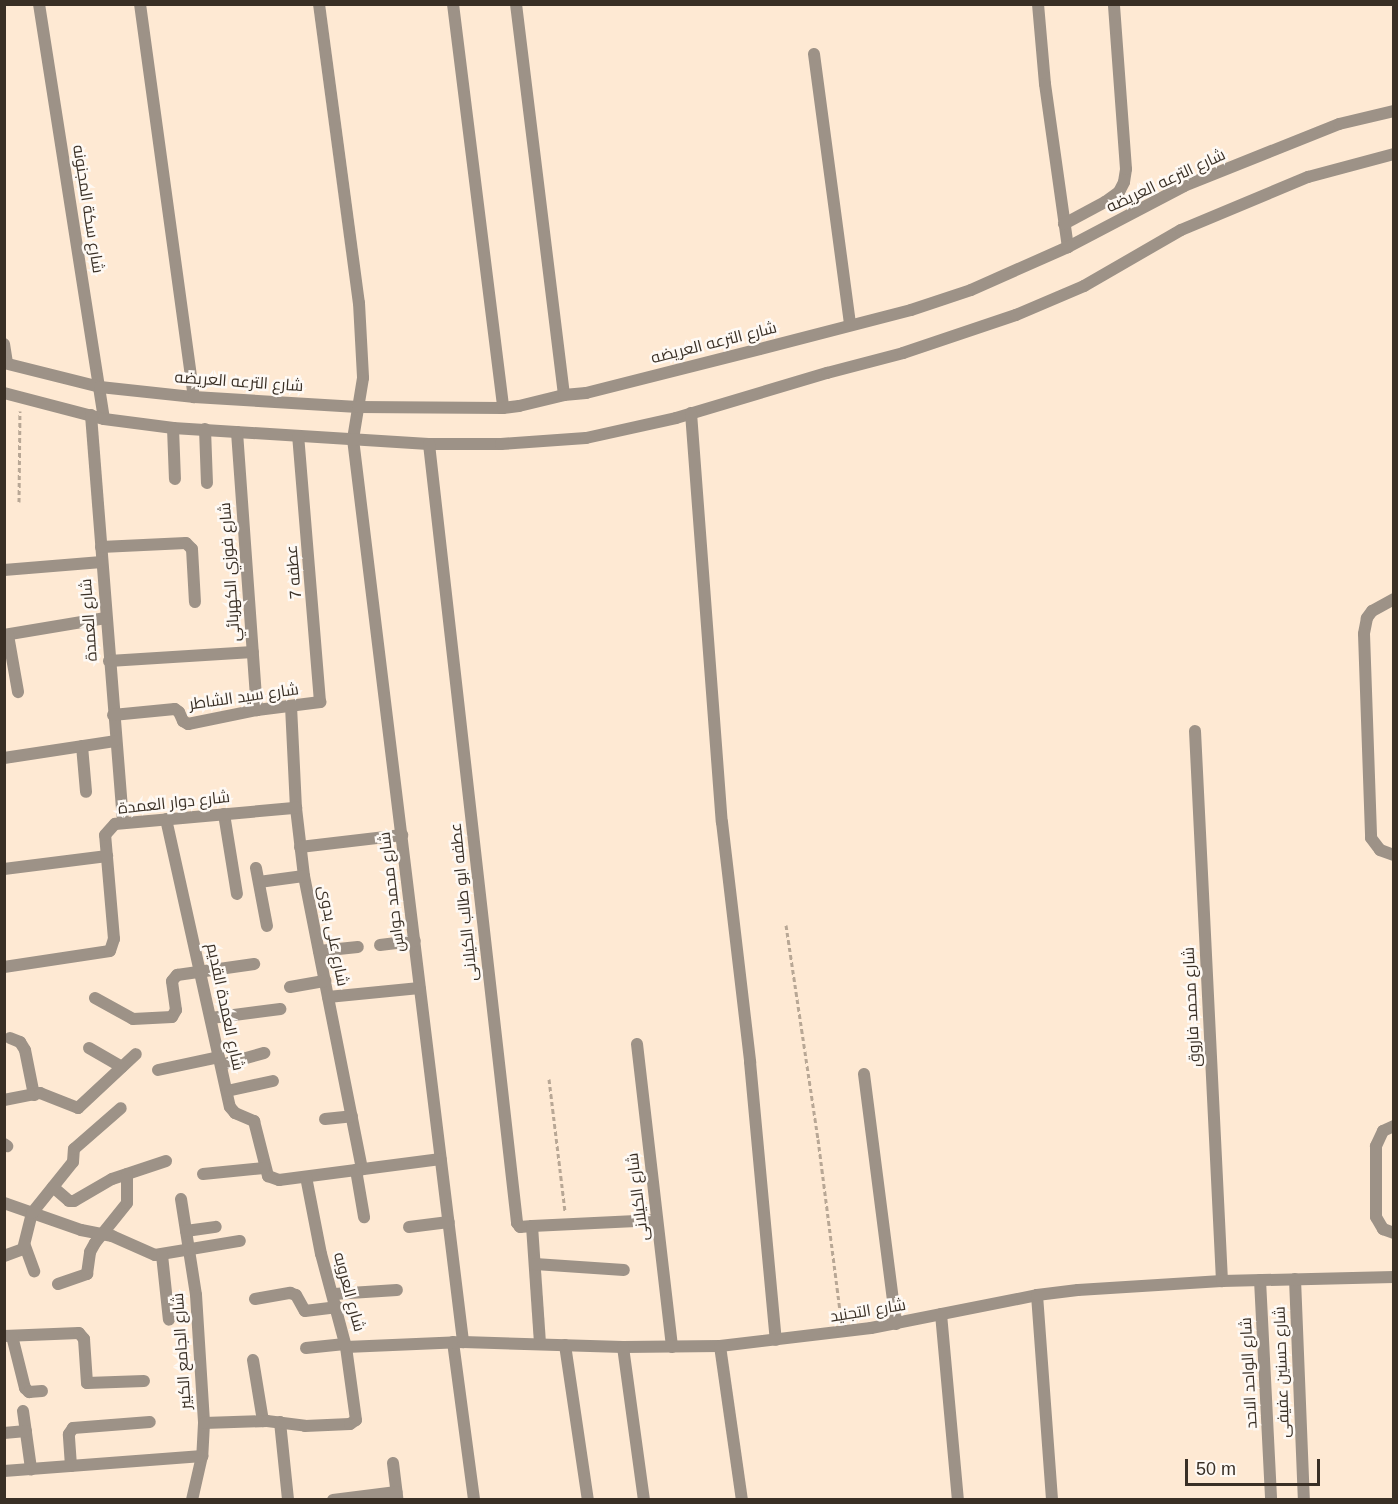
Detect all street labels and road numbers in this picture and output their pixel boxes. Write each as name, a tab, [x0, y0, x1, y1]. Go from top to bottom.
street label: شارع سكة المجنونه	[68, 144, 108, 274]
street label: شارع الترعه العريضه	[1104, 145, 1228, 217]
street label: شارع الترعه العريضه	[649, 318, 779, 368]
street label: شارع الترعه العريضه	[174, 368, 304, 396]
street label: شارع فوزي الكهربائي	[216, 502, 244, 642]
street label: عطفه 7	[282, 544, 306, 600]
street label: شارع العمدة	[77, 578, 101, 662]
street label: شارع سيد الشاطر	[188, 680, 300, 714]
street label: شارع دوار العمدة	[117, 788, 231, 818]
street label: عطفه ابو طالب الكيلانى	[446, 822, 482, 982]
street label: شارع محمد حواس	[375, 831, 409, 953]
street label: شارع على بدوى	[314, 884, 352, 988]
street label: شارع العمدة القديم	[202, 942, 248, 1072]
street label: شارع محمد فاروق	[1179, 946, 1205, 1068]
street label: شارع الكيلانى	[623, 1152, 653, 1242]
street label: شارع العروبه	[329, 1250, 369, 1334]
street label: شارع الجامع الكبير	[168, 1292, 196, 1410]
street label: شارع التجنيد	[829, 1296, 907, 1326]
street label: شارع حسنين عفيفى	[1270, 1306, 1294, 1438]
street label: شارع الواحد الاحد	[1236, 1317, 1262, 1429]

